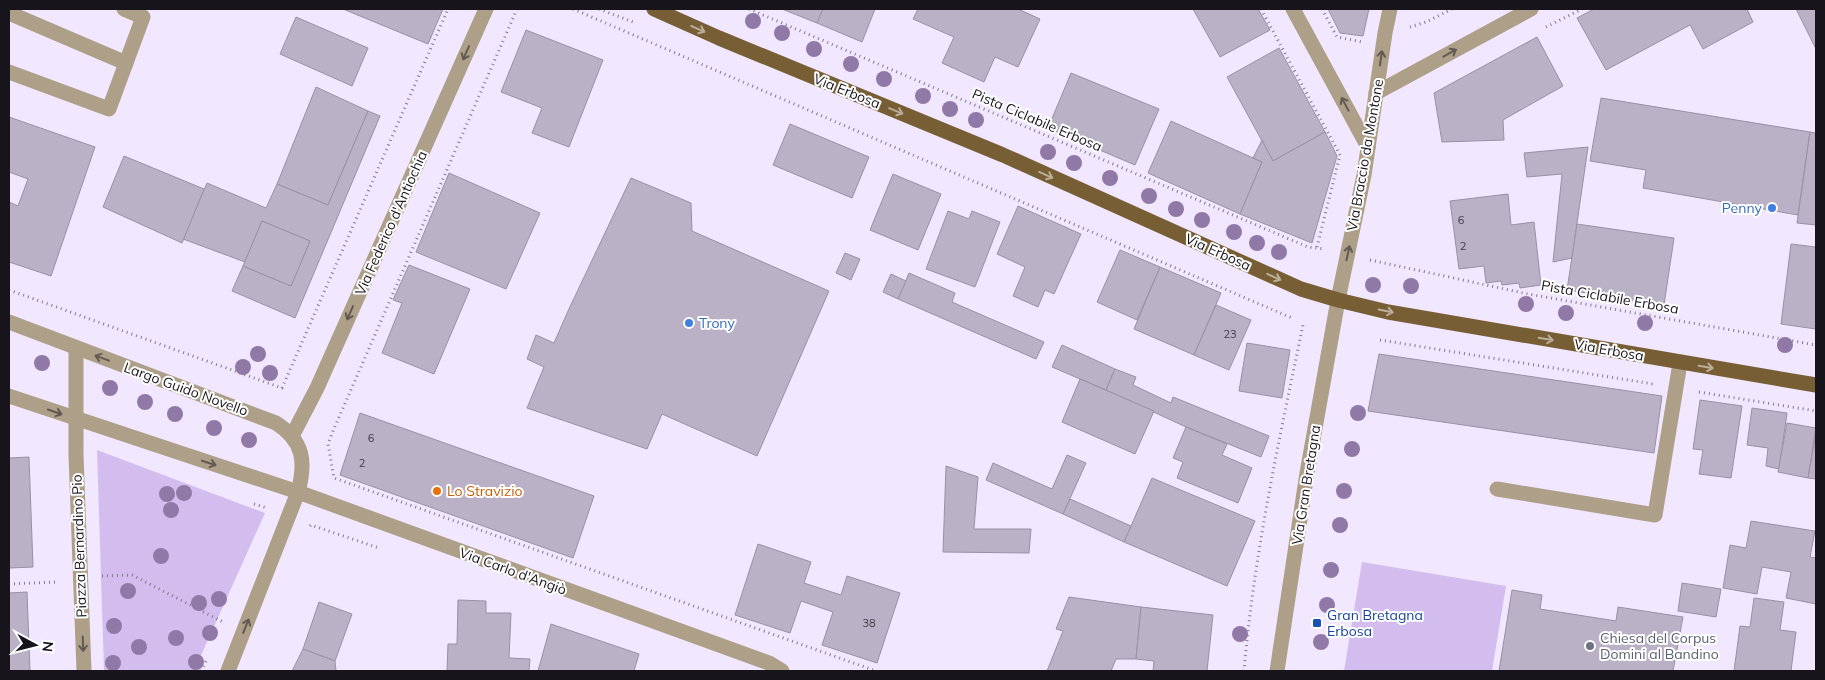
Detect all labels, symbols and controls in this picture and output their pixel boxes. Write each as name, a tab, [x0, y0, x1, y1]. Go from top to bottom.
one-way arrow	[690, 24, 705, 34]
one-way arrow	[461, 45, 471, 60]
one-way arrow	[1442, 48, 1457, 58]
one-way arrow	[1376, 50, 1386, 66]
street label: Via Erbosa	[811, 70, 883, 112]
street label: Via Braccio da Montone	[1343, 78, 1387, 232]
street label: Pista Ciclabile Erbosa	[969, 85, 1105, 155]
one-way arrow	[1340, 97, 1349, 112]
one-way arrow	[889, 108, 904, 117]
street label: Via Federico d'Antiochia	[351, 148, 431, 298]
one-way arrow	[1038, 170, 1053, 180]
place label: Penny	[1722, 199, 1763, 217]
marker: Penny	[1766, 202, 1778, 214]
house number: 6	[1458, 213, 1465, 227]
street label: Via Erbosa	[1182, 229, 1254, 275]
house number: 2	[1460, 239, 1467, 253]
one-way arrow	[1344, 245, 1353, 261]
one-way arrow	[1266, 273, 1281, 283]
street label: Pista Ciclabile Erbosa	[1540, 276, 1680, 318]
one-way arrow	[345, 305, 355, 320]
one-way arrow	[1377, 307, 1393, 316]
place label: Trony	[699, 314, 736, 332]
marker: Trony	[683, 317, 695, 329]
house number: 23	[1223, 327, 1237, 341]
one-way arrow	[1537, 335, 1553, 345]
street label: Via Erbosa	[1573, 335, 1645, 365]
one-way arrow	[94, 353, 110, 362]
street label: Largo Guido Novello	[121, 358, 251, 420]
one-way arrow	[1697, 362, 1713, 372]
one-way arrow	[47, 408, 63, 418]
street label: Via Gran Bretagna	[1288, 424, 1324, 546]
house number: 6	[368, 431, 375, 445]
house number: 2	[359, 456, 366, 470]
one-way arrow	[201, 459, 217, 468]
street label: Piazza Bernardino Pio	[68, 474, 90, 618]
place label: Lo Stravizio	[447, 482, 523, 500]
marker: Lo Stravizio	[431, 485, 443, 497]
street label: Via Carlo d'Angiò	[457, 543, 569, 599]
place label: Gran Bretagna Erbosa	[1327, 606, 1423, 640]
house number: 38	[862, 616, 876, 630]
marker: Gran Bretagna Erbosa	[1311, 617, 1323, 629]
one-way arrow	[241, 619, 251, 634]
north arrow	[10, 620, 60, 670]
place label: Chiesa del Corpus Domini al Bandino	[1600, 629, 1719, 663]
one-way arrow	[78, 635, 87, 651]
text: N	[38, 640, 57, 653]
marker: Chiesa del Corpus Domini al Bandino	[1584, 640, 1596, 652]

